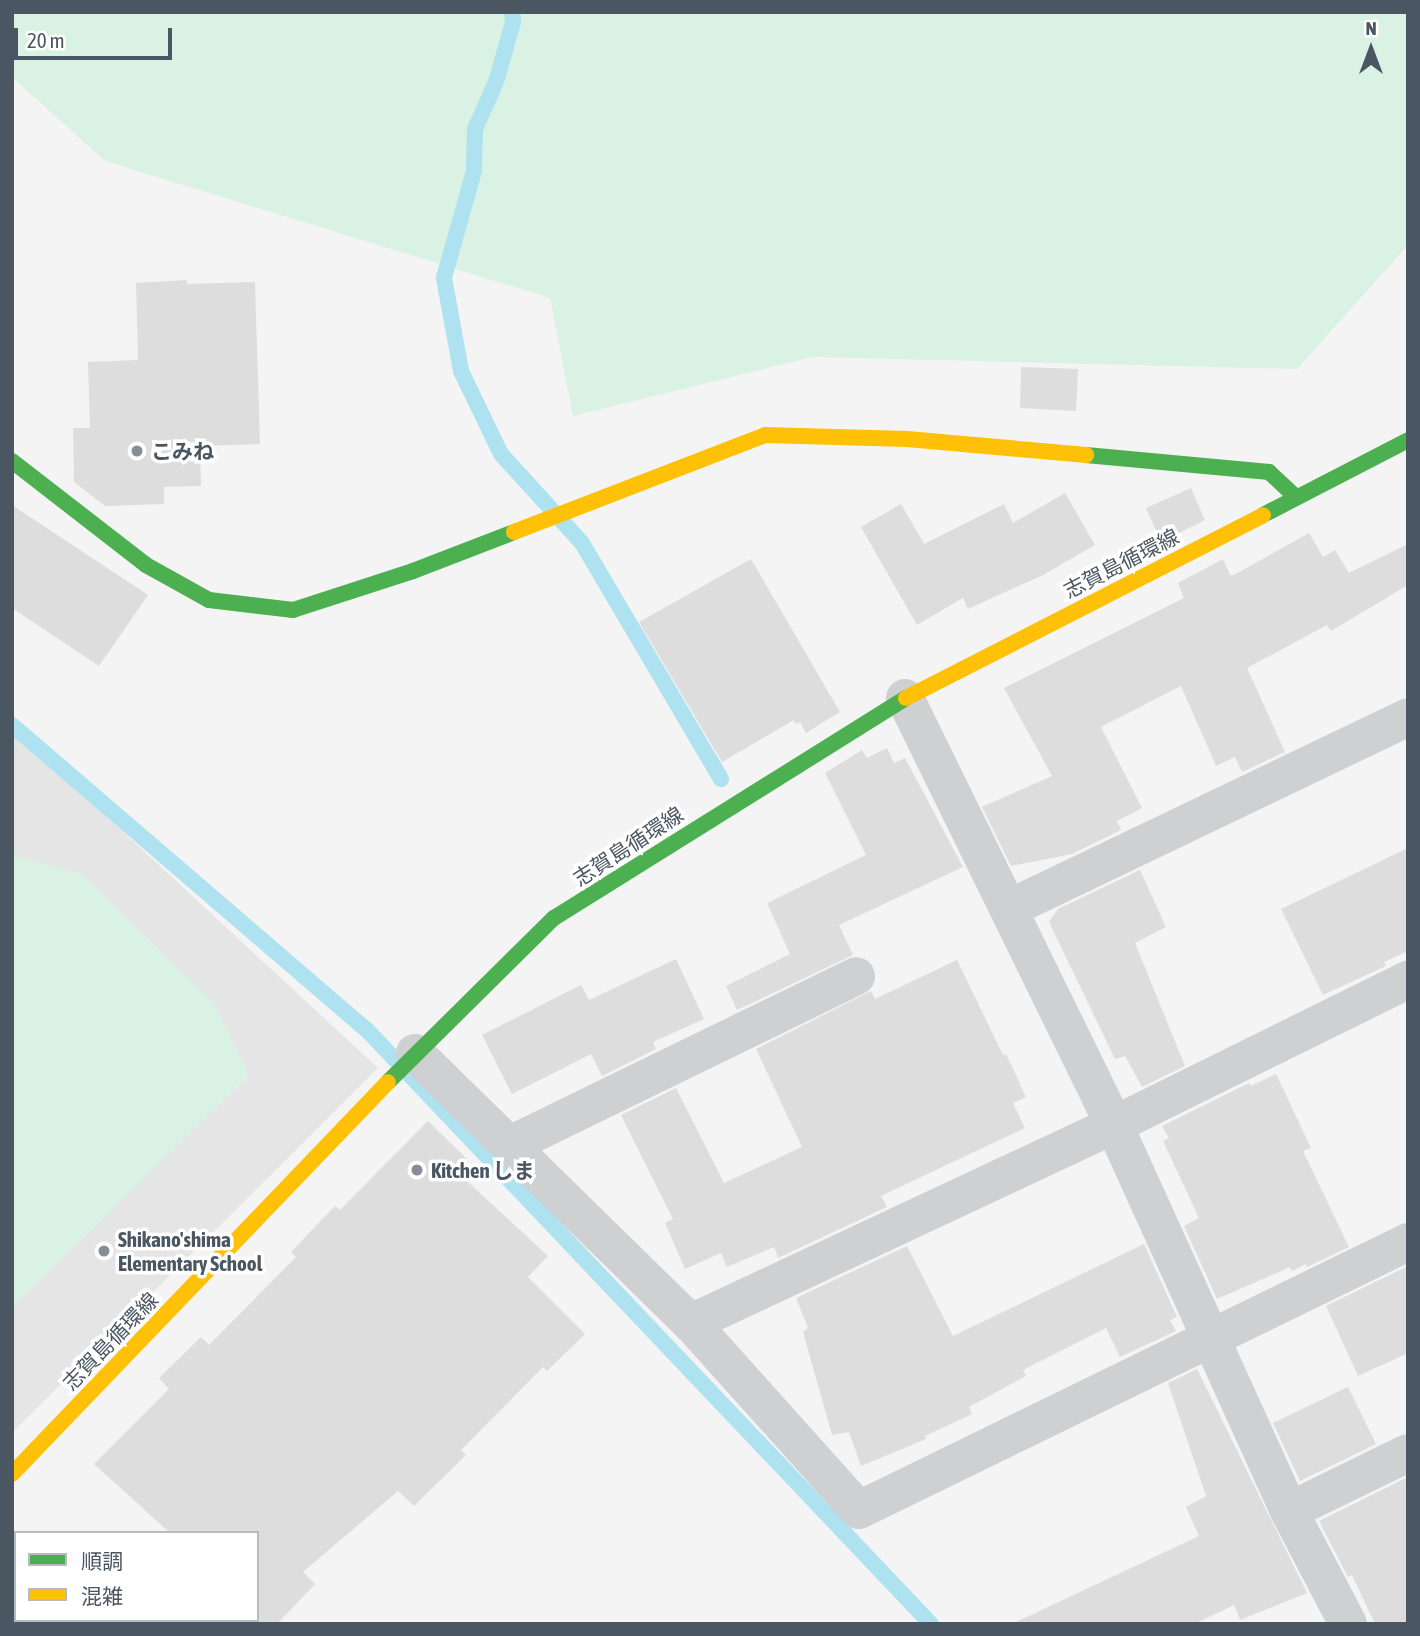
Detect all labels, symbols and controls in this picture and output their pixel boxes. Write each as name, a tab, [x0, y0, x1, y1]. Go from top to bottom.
scale bar	[18, 14, 175, 58]
north arrow	[1336, 14, 1406, 84]
text: N	[1365, 17, 1377, 39]
text: 20 m	[27, 28, 65, 52]
place label: こみね	[151, 438, 214, 464]
marker: こみね	[129, 443, 145, 459]
street label: 志賀島循環線	[1059, 523, 1183, 603]
street label: 志賀島循環線	[568, 801, 688, 891]
place label: Kitchen しま	[431, 1157, 535, 1183]
marker: Kitchen しま	[409, 1162, 425, 1178]
place label: Shikano'shima Elementary School	[118, 1226, 262, 1276]
marker: Shikano'shima Elementary School	[96, 1243, 112, 1259]
street label: 志賀島循環線	[57, 1287, 163, 1395]
legend	[14, 1531, 259, 1622]
text: 順調	[81, 1549, 123, 1573]
text: 混雑	[81, 1584, 123, 1608]

